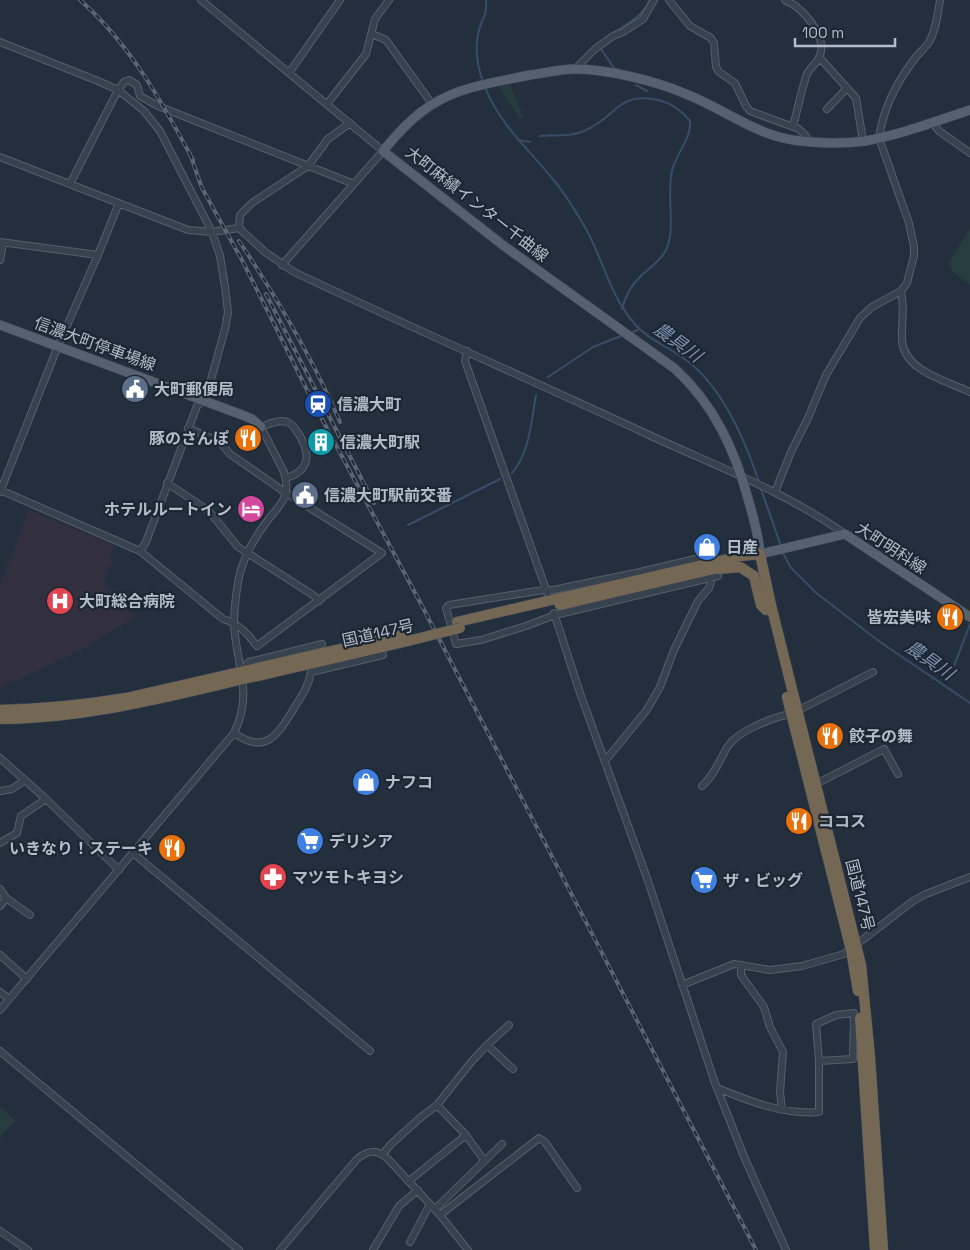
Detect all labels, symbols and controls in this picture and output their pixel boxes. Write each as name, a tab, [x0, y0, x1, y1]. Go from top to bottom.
scale bar	[795, 15, 895, 47]
text: 100 m	[802, 23, 844, 42]
street label: 大町麻績インター千曲線	[401, 142, 553, 266]
street label: 信濃大町停車場線	[31, 312, 159, 376]
water label: 農具川	[649, 317, 708, 368]
public building icon: 大町郵便局	[120, 374, 150, 404]
place label: 大町郵便局	[154, 379, 234, 400]
station icon: 信濃大町	[303, 389, 333, 419]
place label: 信濃大町	[336, 394, 401, 415]
restaurant icon: 豚のさんぽ	[233, 423, 263, 453]
building icon: 信濃大町駅	[306, 427, 336, 457]
place label: 豚のさんぽ	[149, 428, 229, 449]
place label: 信濃大町駅	[339, 432, 420, 453]
public building icon: 信濃大町駅前交番	[290, 480, 320, 510]
place label: 信濃大町駅前交番	[323, 485, 452, 506]
hotel icon: ホテルルートイン	[236, 494, 266, 524]
place label: ホテルルートイン	[104, 499, 232, 520]
street label: 大町明科線	[852, 517, 930, 579]
shop icon: 日産	[692, 532, 722, 562]
place label: 日産	[726, 537, 758, 558]
hospital icon: 大町総合病院	[45, 586, 75, 616]
place label: 大町総合病院	[79, 591, 175, 612]
restaurant icon: 皆宏美味	[935, 602, 965, 632]
place label: 皆宏美味	[867, 607, 931, 628]
street label: 国道147号	[340, 615, 416, 651]
water label: 農具川	[901, 635, 960, 686]
restaurant icon: 餃子の舞	[815, 721, 845, 751]
place label: 餃子の舞	[849, 726, 913, 747]
shop icon: ナフコ	[351, 767, 381, 797]
place label: ナフコ	[385, 772, 433, 793]
restaurant icon: ココス	[784, 806, 814, 836]
place label: ココス	[818, 811, 866, 832]
supermarket icon: デリシア	[295, 826, 325, 856]
place label: デリシア	[329, 831, 393, 852]
restaurant icon: いきなり！ステーキ	[157, 833, 187, 863]
place label: いきなり！ステーキ	[9, 838, 153, 859]
street label: 国道147号	[841, 857, 879, 933]
pharmacy icon: マツモトキヨシ	[258, 862, 288, 892]
supermarket icon: ザ・ビッグ	[689, 865, 719, 895]
place label: マツモトキヨシ	[292, 867, 404, 888]
place label: ザ・ビッグ	[723, 870, 803, 891]

